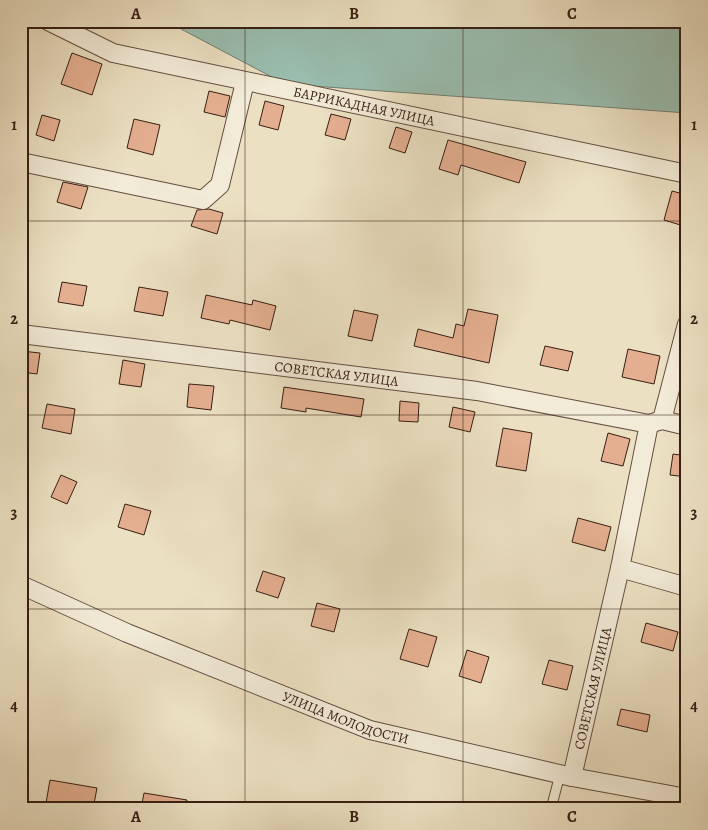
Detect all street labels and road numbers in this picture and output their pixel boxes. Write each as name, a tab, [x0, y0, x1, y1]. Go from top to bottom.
street label: БАРРИКАДНАЯ УЛИЦА	[292, 82, 437, 131]
street label: СОВЕТСКАЯ УЛИЦА	[273, 357, 400, 391]
street label: СОВЕТСКАЯ УЛИЦА	[570, 625, 616, 751]
street label: УЛИЦА МОЛОДОСТИ	[279, 687, 411, 749]

